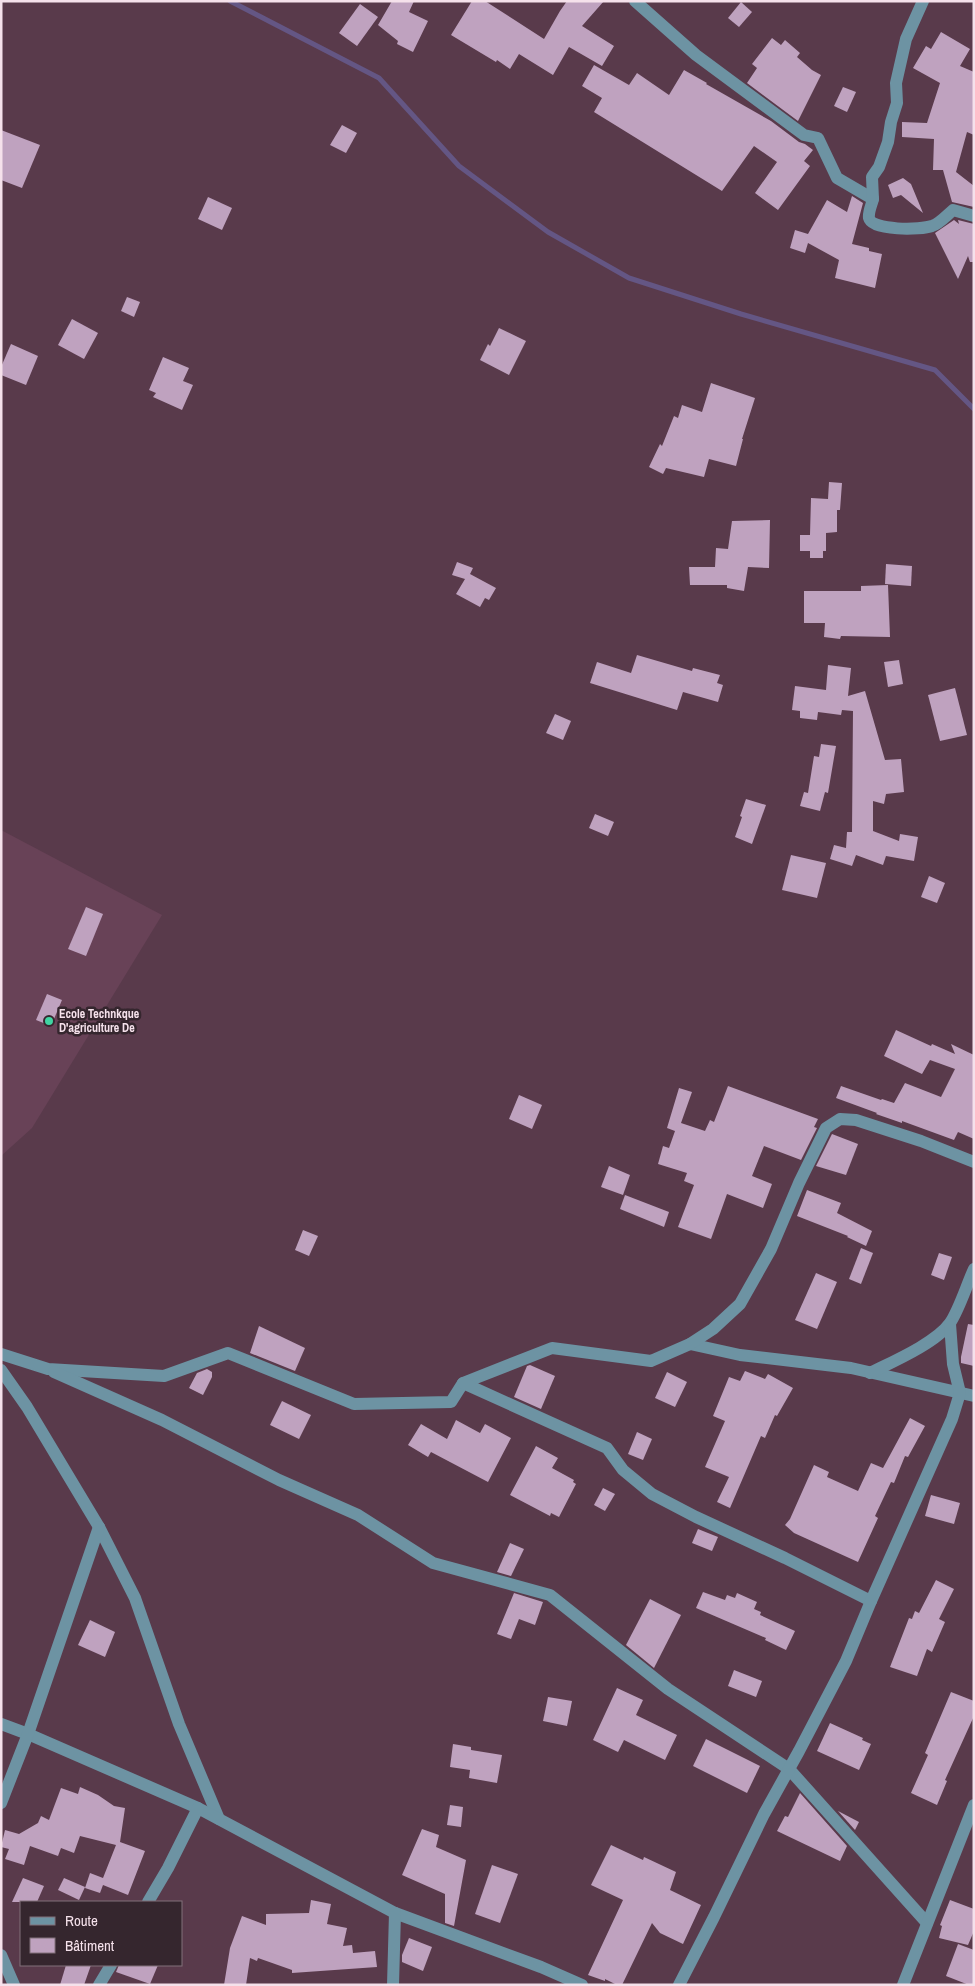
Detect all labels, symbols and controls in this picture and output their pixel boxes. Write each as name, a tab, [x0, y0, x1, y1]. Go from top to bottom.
place label: Ecole Technkque D'agriculture De	[59, 1006, 140, 1036]
marker: Ecole Technkque D'agriculture De	[43, 1015, 55, 1027]
legend	[20, 1901, 182, 1966]
text: Route	[65, 1910, 98, 1931]
text: Bâtiment	[65, 1935, 115, 1956]

